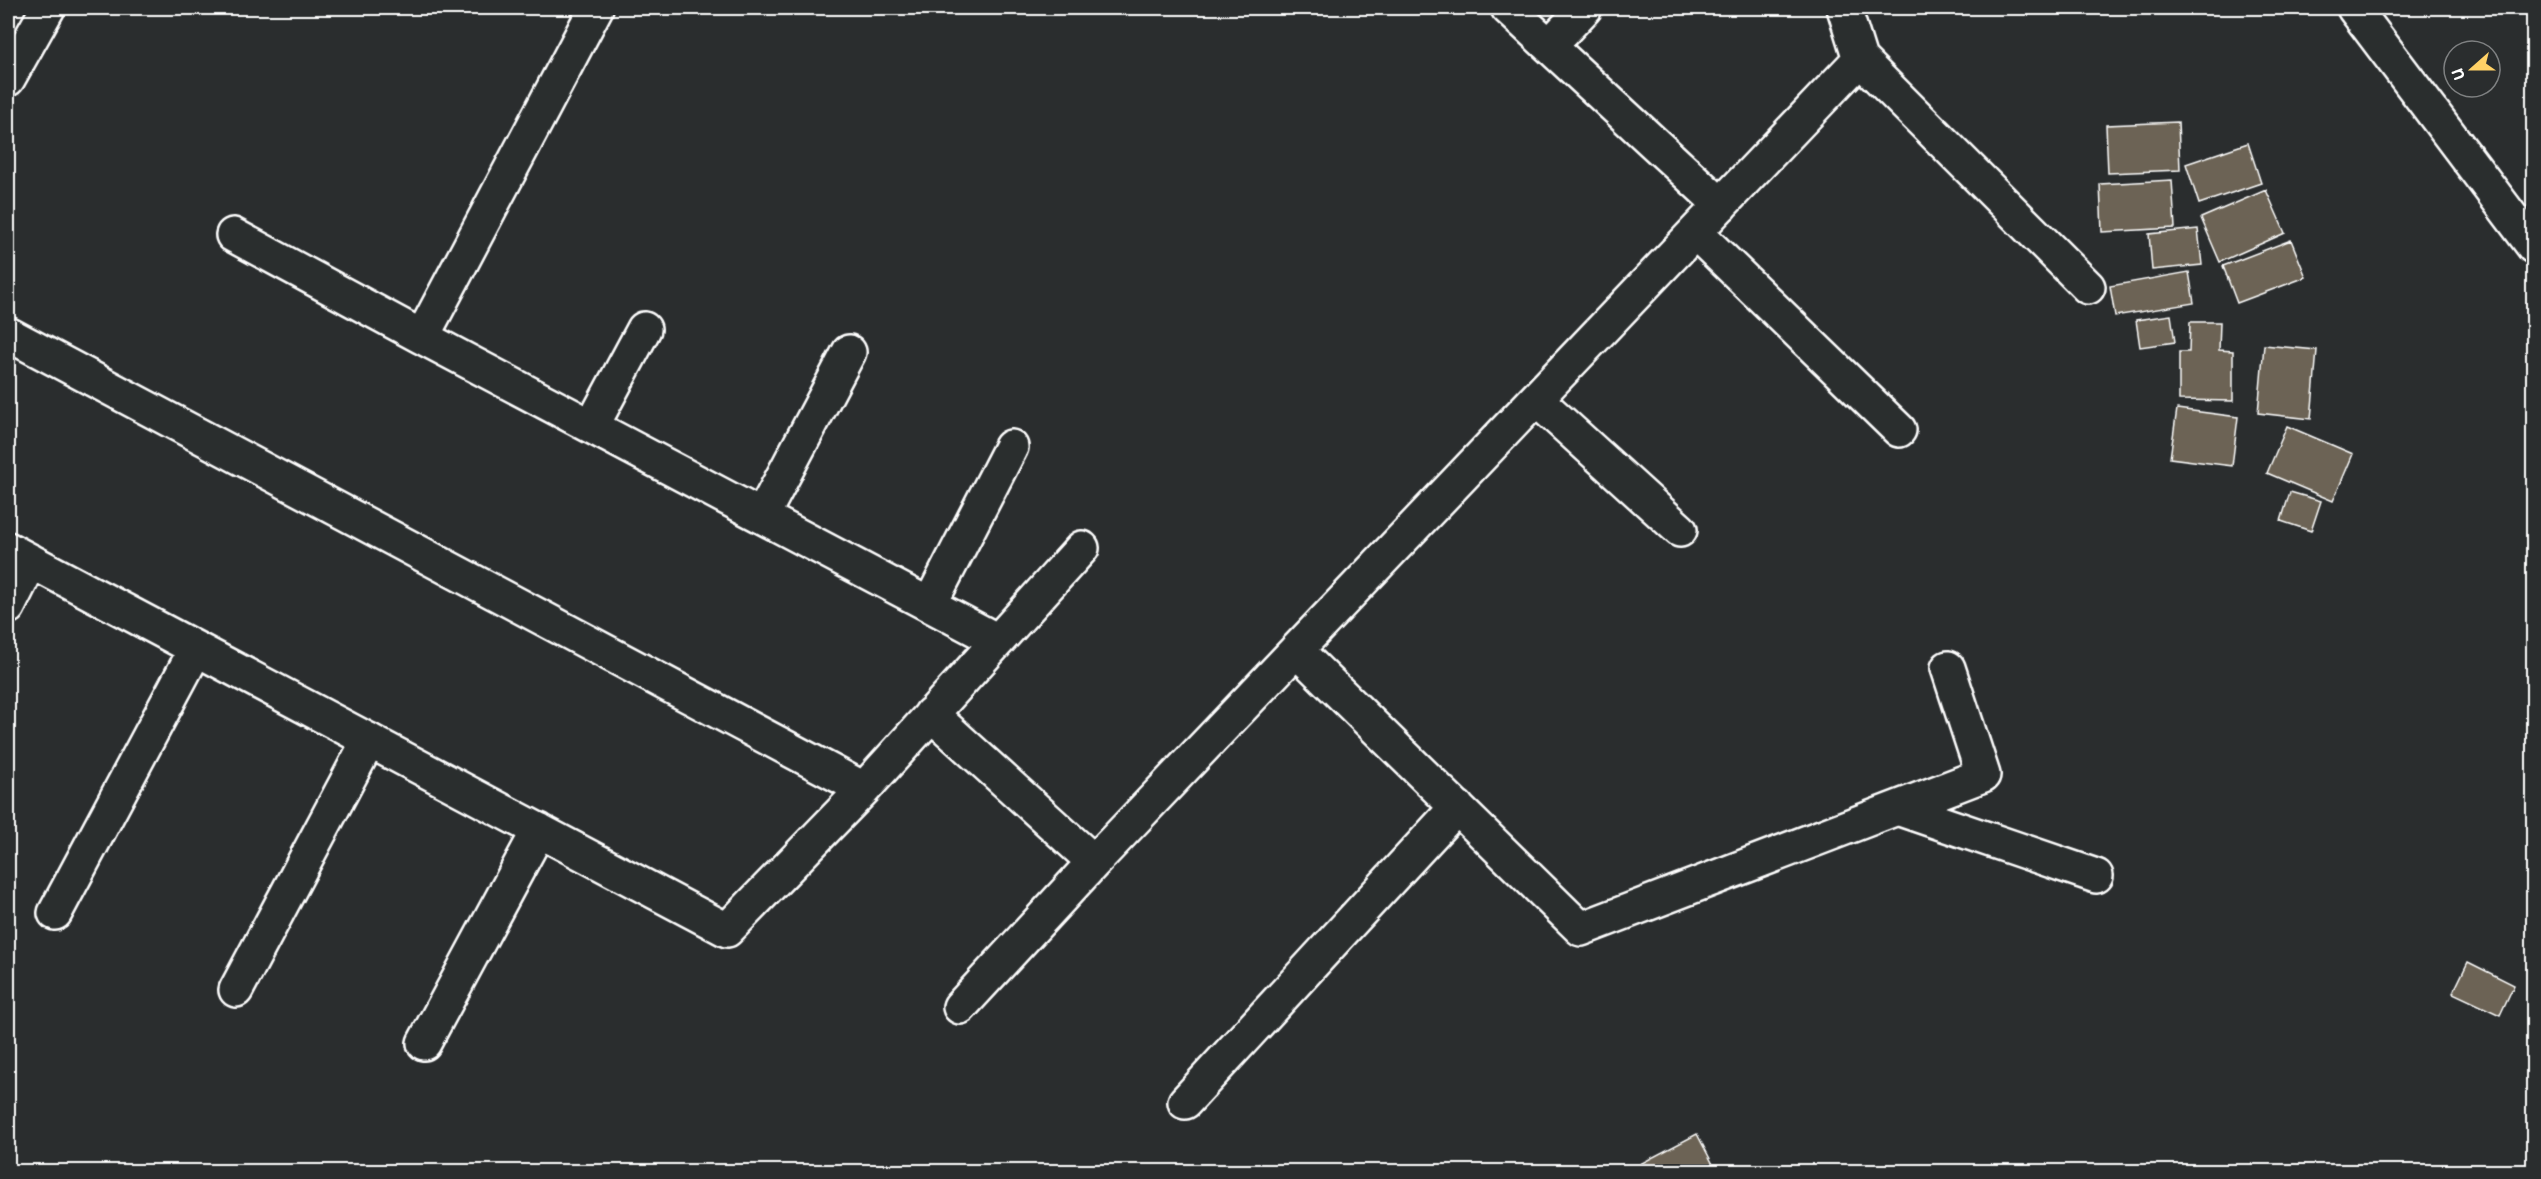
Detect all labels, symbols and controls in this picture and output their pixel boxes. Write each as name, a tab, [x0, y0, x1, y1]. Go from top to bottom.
north arrow	[2442, 39, 2502, 99]
text: U	[2446, 66, 2469, 84]

